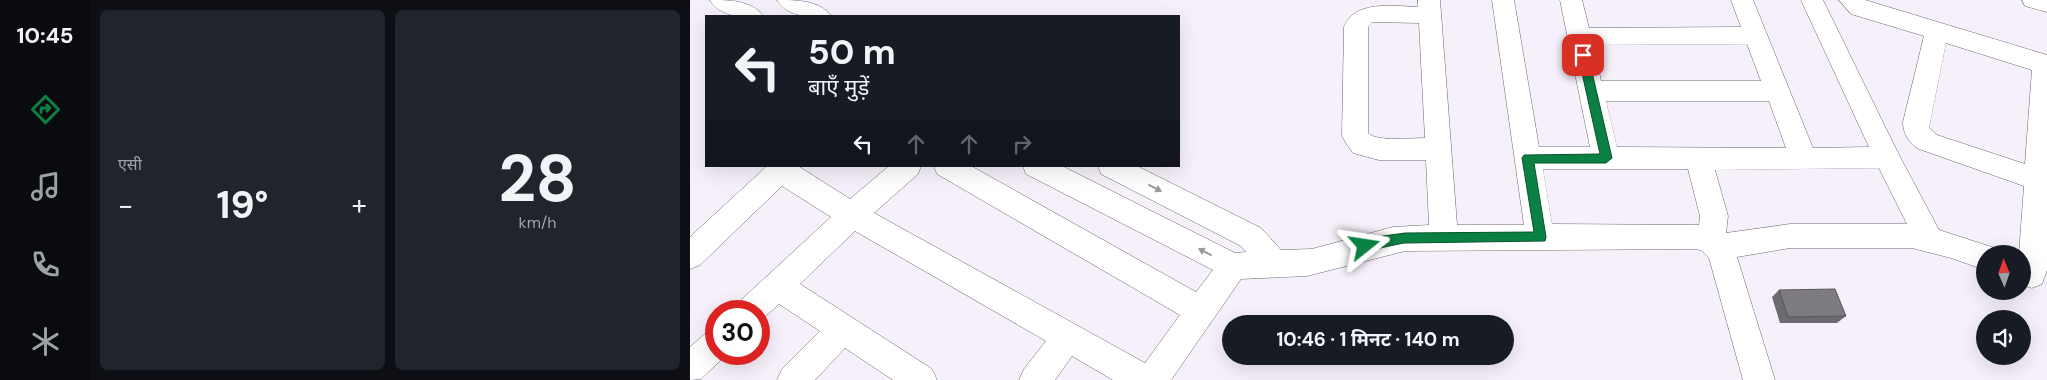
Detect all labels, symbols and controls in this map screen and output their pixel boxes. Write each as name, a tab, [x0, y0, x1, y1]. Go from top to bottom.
text: 10:45	[16, 21, 74, 50]
text: 50 m	[808, 29, 896, 75]
pin	[1562, 34, 1604, 76]
icon: left	[725, 35, 790, 100]
icon: arrive	[1569, 41, 1597, 69]
text: बाएँ मुड़ें	[808, 73, 869, 102]
icon: directions	[28, 92, 63, 127]
icon: left	[849, 130, 877, 158]
icon: ahead	[902, 130, 930, 158]
icon: ahead	[955, 130, 983, 158]
icon: right	[1008, 130, 1036, 158]
text: 28	[498, 137, 577, 221]
text: एसी	[118, 154, 142, 175]
icon: music	[28, 169, 63, 204]
text: 19°	[217, 180, 268, 230]
one-way arrow	[1147, 184, 1162, 192]
text: −	[118, 187, 133, 224]
text: +	[352, 187, 367, 224]
text: km/h	[519, 212, 556, 233]
position arrow	[1338, 219, 1390, 271]
north arrow	[1976, 245, 2031, 300]
map controls	[1976, 245, 2031, 365]
icon: phone	[28, 247, 63, 282]
one-way arrow	[1197, 248, 1212, 256]
speed limit sign: 30	[705, 300, 770, 365]
button: sound	[1976, 310, 2031, 365]
icon: climate	[28, 324, 63, 359]
text: 10:46 · 1 मिनट · 140 m	[1276, 327, 1460, 352]

